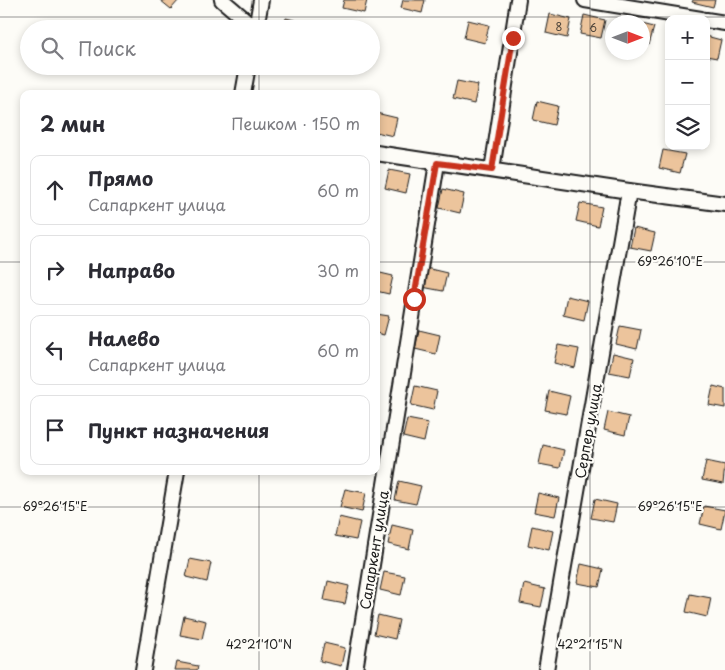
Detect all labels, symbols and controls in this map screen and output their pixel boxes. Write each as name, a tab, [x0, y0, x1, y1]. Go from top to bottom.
north arrow	[605, 15, 650, 60]
map controls	[665, 15, 710, 150]
button: +	[665, 15, 710, 60]
house number: 8	[556, 18, 563, 35]
house number: 6	[589, 19, 597, 36]
search box	[20, 20, 380, 75]
route end	[502, 27, 525, 50]
icon: search	[38, 34, 66, 62]
text: Поиск	[78, 34, 136, 62]
button: −	[665, 60, 710, 105]
button: layers	[665, 105, 710, 150]
text: 2 мин	[40, 107, 105, 139]
text: Пешком · 150 m	[231, 111, 360, 135]
text: Прямо	[88, 164, 153, 192]
icon: ahead	[41, 176, 69, 204]
text: 60 m	[317, 178, 359, 202]
text: Сапаркент улица	[88, 192, 226, 216]
text: 69°26'10"E	[637, 252, 703, 270]
icon: right	[41, 256, 69, 284]
text: Направо	[88, 256, 175, 284]
text: 30 m	[317, 258, 359, 282]
route start	[403, 288, 426, 311]
text: Налево	[88, 324, 160, 352]
icon: left	[41, 336, 69, 364]
text: 60 m	[317, 338, 359, 362]
text: Сапаркент улица	[88, 352, 226, 376]
street label: Серпер улица	[569, 382, 607, 480]
icon: arrive	[41, 416, 69, 444]
text: Пункт назначения	[88, 416, 269, 444]
street label: Сапаркент улица	[354, 489, 394, 611]
text: 69°26'15"E	[22, 497, 88, 515]
text: 69°26'15"E	[637, 497, 703, 515]
text: 42°21'10"N	[226, 635, 292, 653]
text: 42°21'15"N	[557, 635, 623, 653]

